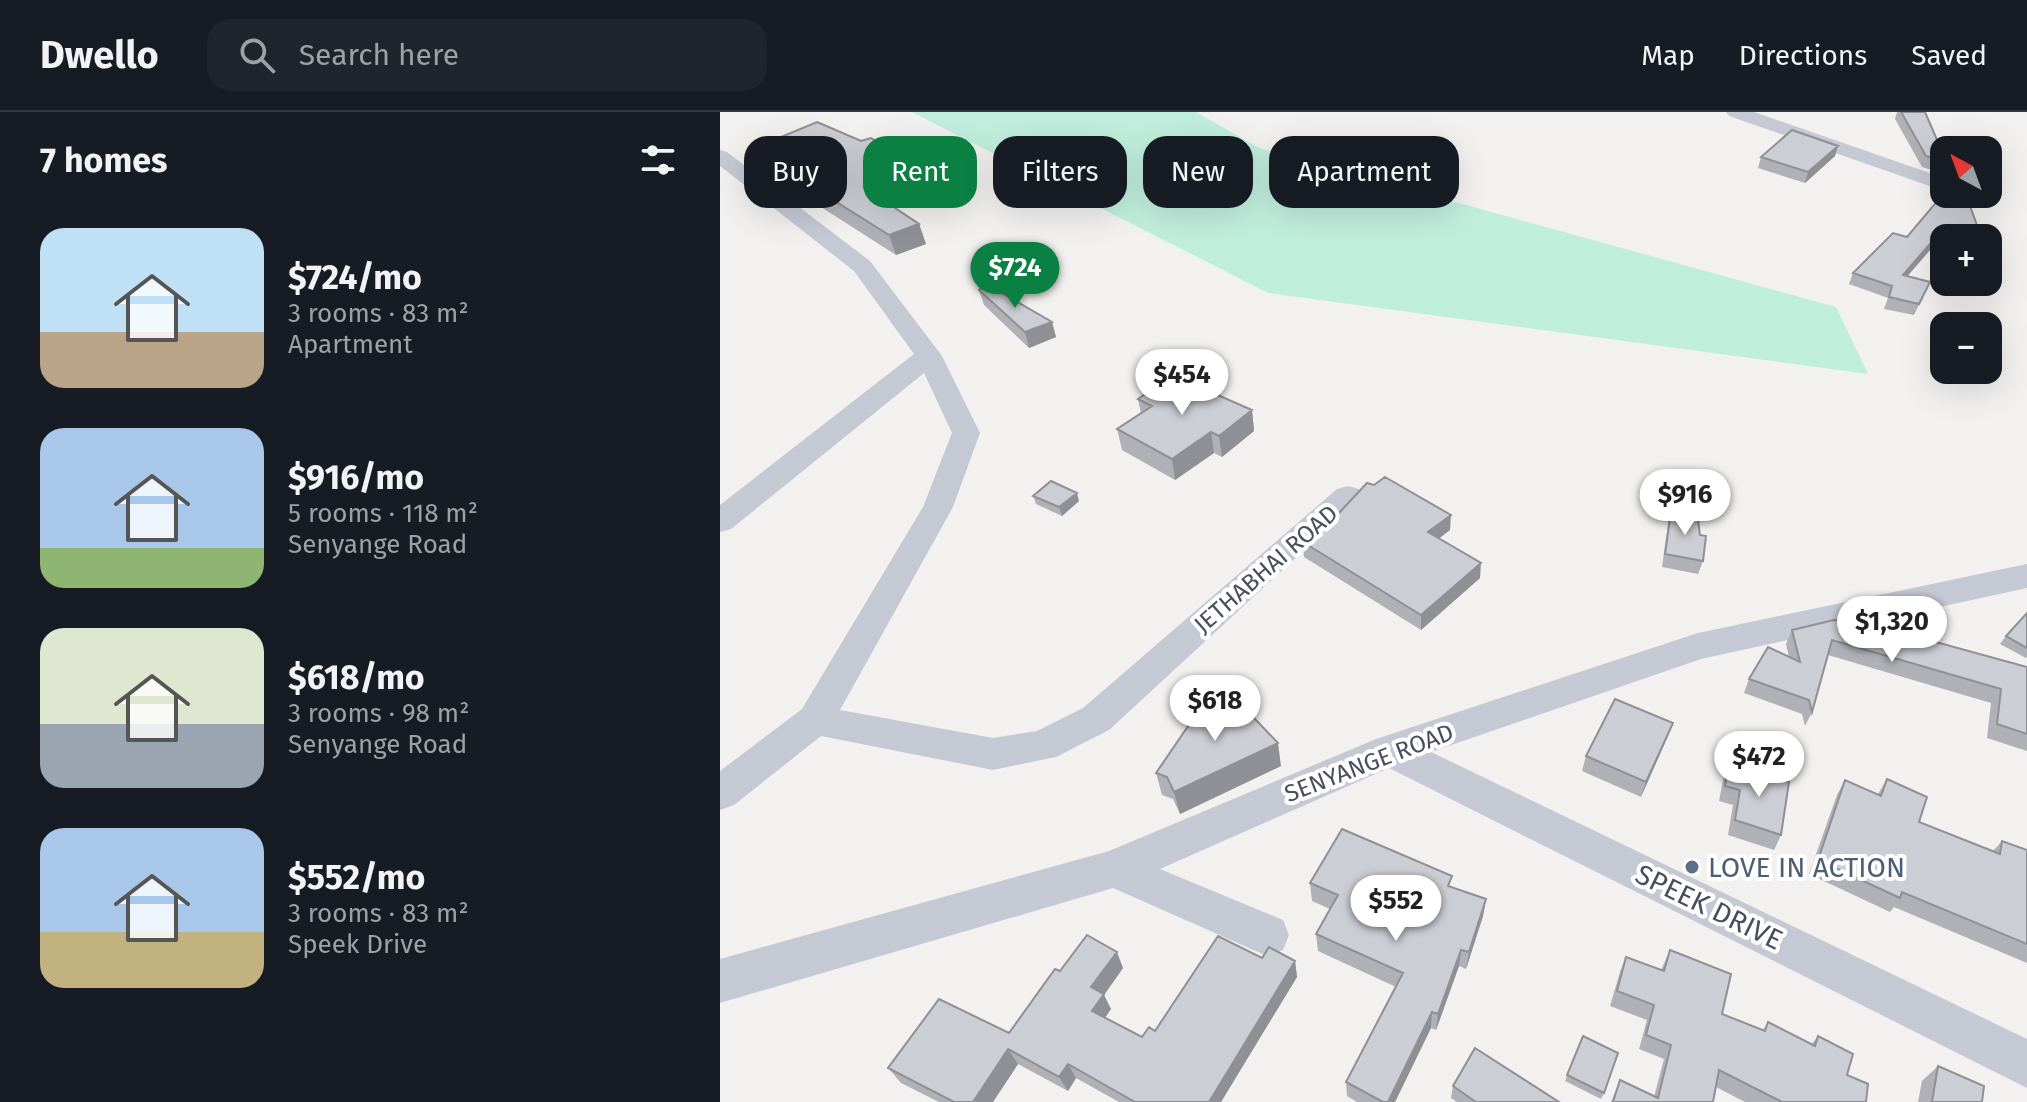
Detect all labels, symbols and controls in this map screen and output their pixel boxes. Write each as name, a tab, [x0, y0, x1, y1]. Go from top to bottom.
search box	[207, 19, 767, 91]
text: Dwello	[40, 32, 159, 78]
icon: search	[235, 33, 279, 77]
text: Search here	[299, 37, 459, 73]
text: Map	[1641, 39, 1695, 72]
text: Directions	[1739, 39, 1867, 72]
text: Saved	[1911, 39, 1987, 72]
chip: Buy	[744, 136, 847, 208]
chip: Rent	[863, 136, 977, 208]
chip: Filters	[993, 136, 1127, 208]
chip: New	[1143, 136, 1253, 208]
chip: Apartment	[1269, 136, 1459, 208]
north arrow	[1930, 136, 2002, 208]
map controls	[1930, 136, 2002, 384]
icon: filters	[636, 138, 680, 182]
text: 7 homes	[40, 140, 167, 181]
button: +	[1930, 224, 2002, 296]
pin: $724	[968, 242, 1062, 310]
text: $724	[988, 252, 1042, 283]
text: $724/mo	[288, 257, 422, 298]
icon: home	[104, 260, 200, 356]
text: 3 rooms · 83 m²	[288, 298, 469, 329]
button: −	[1930, 312, 2002, 384]
text: Apartment	[288, 329, 413, 360]
pin: $454	[1135, 349, 1229, 417]
text: $454	[1153, 359, 1211, 390]
text: $916/mo	[288, 457, 424, 498]
icon: home	[104, 460, 200, 556]
pin: $916	[1638, 469, 1732, 537]
text: $916	[1658, 479, 1712, 510]
text: 5 rooms · 118 m²	[288, 498, 478, 529]
street label: JETHABHAI ROAD	[1189, 499, 1343, 639]
text: Senyange Road	[288, 529, 467, 560]
pin: $1,320	[1827, 596, 1957, 664]
text: $1,320	[1855, 606, 1929, 637]
text: $618/mo	[288, 657, 425, 698]
icon: home	[104, 660, 200, 756]
pin: $618	[1168, 675, 1262, 743]
text: $618	[1188, 685, 1242, 716]
text: 3 rooms · 98 m²	[288, 698, 469, 729]
street label: SENYANGE ROAD	[1281, 718, 1457, 808]
text: Senyange Road	[288, 729, 467, 760]
pin: $472	[1712, 731, 1806, 799]
text: $472	[1732, 741, 1786, 772]
place label: LOVE IN ACTION	[1708, 851, 1905, 884]
text: $552/mo	[288, 857, 425, 898]
street label: SPEEK DRIVE	[1630, 857, 1788, 957]
marker: LOVE IN ACTION	[1683, 858, 1701, 876]
icon: home	[104, 860, 200, 956]
pin: $552	[1349, 875, 1443, 943]
text: $552	[1368, 885, 1424, 916]
text: 3 rooms · 83 m²	[288, 898, 469, 929]
text: Speek Drive	[288, 929, 427, 960]

